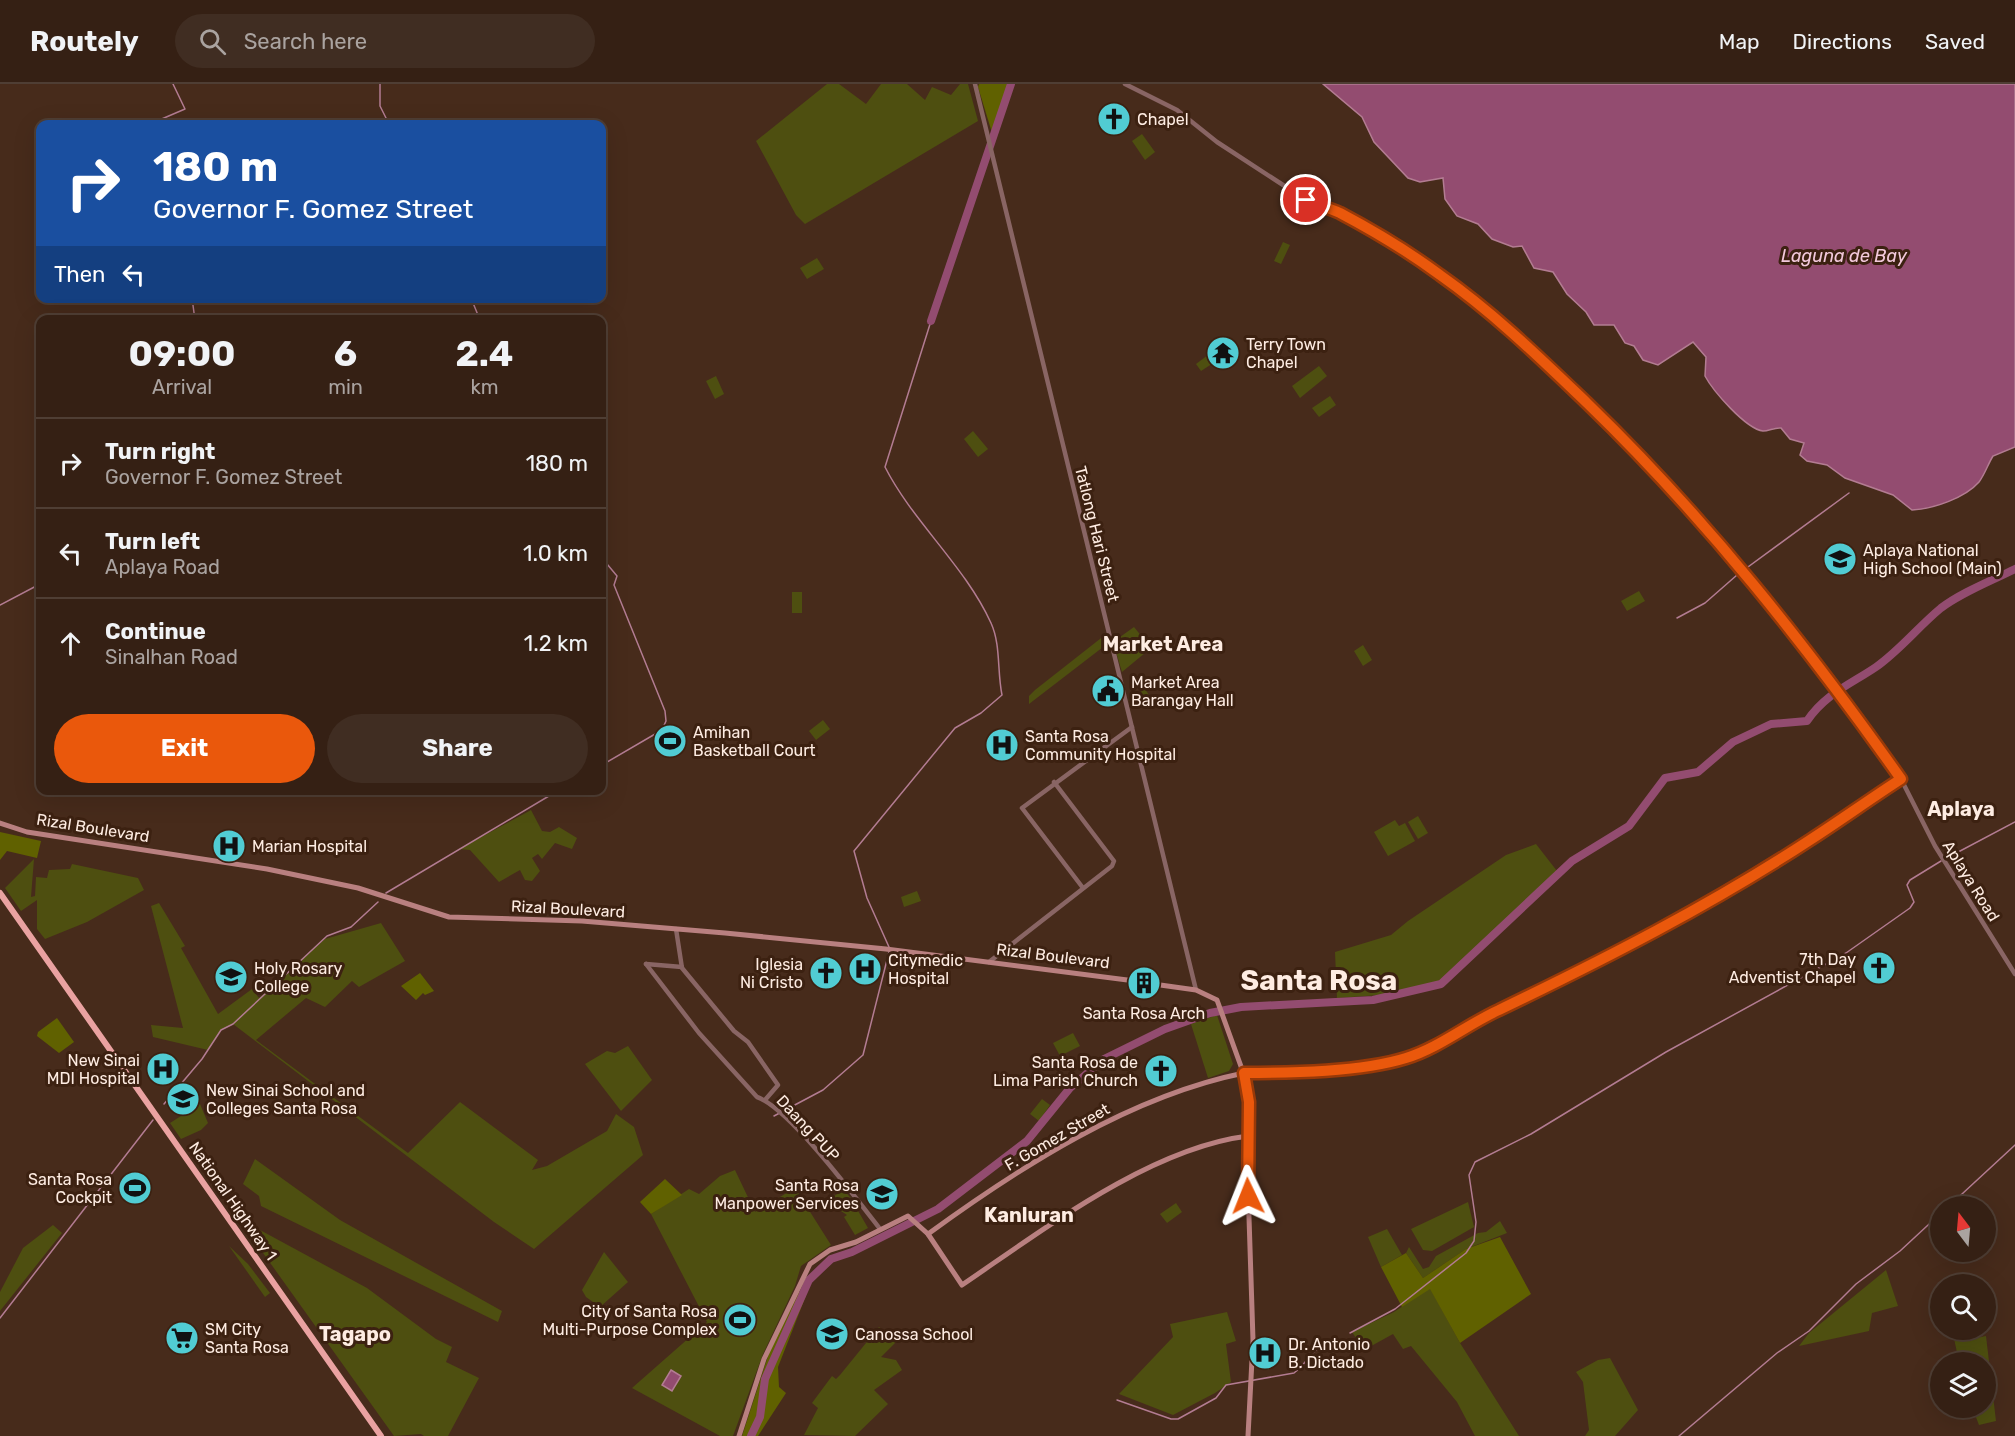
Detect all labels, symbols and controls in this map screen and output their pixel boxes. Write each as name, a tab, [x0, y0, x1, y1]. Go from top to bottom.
search box	[175, 14, 595, 68]
text: Routely	[30, 25, 139, 58]
icon: search	[196, 25, 229, 58]
text: Search here	[244, 28, 367, 55]
text: Map	[1719, 29, 1760, 54]
text: Directions	[1793, 29, 1892, 54]
text: Saved	[1925, 29, 1985, 54]
church icon: Chapel	[1096, 101, 1132, 137]
place label: Chapel	[1137, 110, 1189, 129]
text: 180 m	[153, 142, 278, 192]
icon: right	[54, 144, 132, 222]
pin	[1280, 174, 1331, 225]
icon: arrive	[1289, 183, 1322, 216]
text: Governor F. Gomez Street	[153, 193, 473, 225]
water label: Laguna de Bay	[1781, 245, 1908, 267]
icon: left	[117, 258, 150, 291]
text: Then	[54, 261, 105, 288]
text: 09:00	[129, 332, 236, 375]
text: 6	[334, 332, 357, 375]
text: 2.4	[455, 332, 513, 375]
temple icon: Terry Town Chapel	[1205, 335, 1241, 371]
place label: Terry Town Chapel	[1246, 335, 1326, 372]
text: Arrival	[152, 375, 212, 399]
text: min	[328, 375, 363, 399]
text: km	[470, 375, 499, 399]
text: Turn right	[105, 438, 215, 465]
icon: right	[54, 447, 87, 480]
text: 180 m	[526, 450, 588, 477]
street label: Tatlong Hari Street	[1071, 464, 1123, 604]
text: Governor F. Gomez Street	[105, 465, 342, 489]
text: Turn left	[105, 528, 200, 555]
icon: left	[54, 537, 87, 570]
text: 1.0 km	[523, 540, 588, 567]
school or university icon: Aplaya National High School (Main)	[1822, 541, 1858, 577]
place label: Aplaya National High School (Main)	[1863, 541, 2002, 578]
text: Aplaya Road	[105, 555, 220, 579]
text: Continue	[105, 618, 206, 645]
icon: ahead	[54, 627, 87, 660]
text: 1.2 km	[524, 630, 588, 657]
district label: Market Area	[1103, 632, 1223, 656]
text: Sinalhan Road	[105, 645, 238, 669]
public building icon: Market Area Barangay Hall	[1090, 673, 1126, 709]
place label: Market Area Barangay Hall	[1131, 673, 1234, 710]
button: Exit	[54, 714, 315, 783]
button: Share	[327, 714, 588, 783]
sports icon: Amihan Basketball Court	[652, 723, 688, 759]
place label: Amihan Basketball Court	[693, 723, 816, 760]
hospital icon: Santa Rosa Community Hospital	[984, 727, 1020, 763]
place label: Santa Rosa Community Hospital	[1025, 727, 1176, 764]
district label: Aplaya	[1927, 797, 1995, 821]
street label: Rizal Boulevard	[35, 810, 151, 846]
hospital icon: Marian Hospital	[211, 828, 247, 864]
place label: Marian Hospital	[252, 837, 367, 856]
street label: Aplaya Road	[1939, 837, 2003, 925]
street label: Rizal Boulevard	[511, 897, 625, 921]
street label: Rizal Boulevard	[995, 940, 1111, 972]
place label: 7th Day Adventist Chapel	[1729, 950, 1856, 987]
church icon: 7th Day Adventist Chapel	[1861, 950, 1897, 986]
hospital icon: Citymedic Hospital	[847, 951, 883, 987]
place label: Citymedic Hospital	[888, 951, 963, 988]
place label: Iglesia Ni Cristo	[740, 955, 803, 992]
church icon: Iglesia Ni Cristo	[808, 955, 844, 991]
school or university icon: Holy Rosary College	[213, 959, 249, 995]
place label: Holy Rosary College	[254, 959, 342, 996]
district label: Santa Rosa	[1241, 964, 1397, 997]
building icon: Santa Rosa Arch	[1126, 965, 1162, 1001]
place label: Santa Rosa Arch	[1083, 1004, 1205, 1023]
place label: New Sinai MDI Hospital	[47, 1051, 140, 1088]
hospital icon: New Sinai MDI Hospital	[145, 1051, 181, 1087]
place label: Santa Rosa de Lima Parish Church	[993, 1053, 1138, 1090]
church icon: Santa Rosa de Lima Parish Church	[1143, 1053, 1179, 1089]
school or university icon: New Sinai School and Colleges Santa Rosa	[165, 1081, 201, 1117]
place label: New Sinai School and Colleges Santa Rosa	[206, 1081, 365, 1118]
street label: Daang PUP	[773, 1091, 843, 1165]
street label: F. Gomez Street	[1001, 1099, 1113, 1175]
street label: National Highway 1	[185, 1138, 281, 1264]
position arrow	[1216, 1164, 1280, 1228]
place label: Santa Rosa Cockpit	[28, 1170, 112, 1207]
sports icon: Santa Rosa Cockpit	[117, 1170, 153, 1206]
place label: Santa Rosa Manpower Services	[714, 1176, 859, 1213]
school or university icon: Santa Rosa Manpower Services	[864, 1176, 900, 1212]
north arrow	[1930, 1196, 1996, 1262]
map controls	[1930, 1196, 1996, 1418]
district label: Kanluran	[984, 1203, 1074, 1227]
button: search	[1930, 1274, 1996, 1340]
place label: City of Santa Rosa Multi-Purpose Complex	[542, 1302, 717, 1339]
sports icon: City of Santa Rosa Multi-Purpose Complex	[722, 1302, 758, 1338]
school or university icon: Canossa School	[814, 1316, 850, 1352]
supermarket icon: SM City Santa Rosa	[164, 1320, 200, 1356]
place label: SM City Santa Rosa	[205, 1320, 289, 1357]
district label: Tagapo	[319, 1322, 391, 1346]
place label: Canossa School	[855, 1325, 973, 1344]
hospital icon: Dr. Antonio B. Dictado	[1247, 1335, 1283, 1371]
place label: Dr. Antonio B. Dictado	[1288, 1335, 1370, 1372]
button: layers	[1930, 1352, 1996, 1418]

